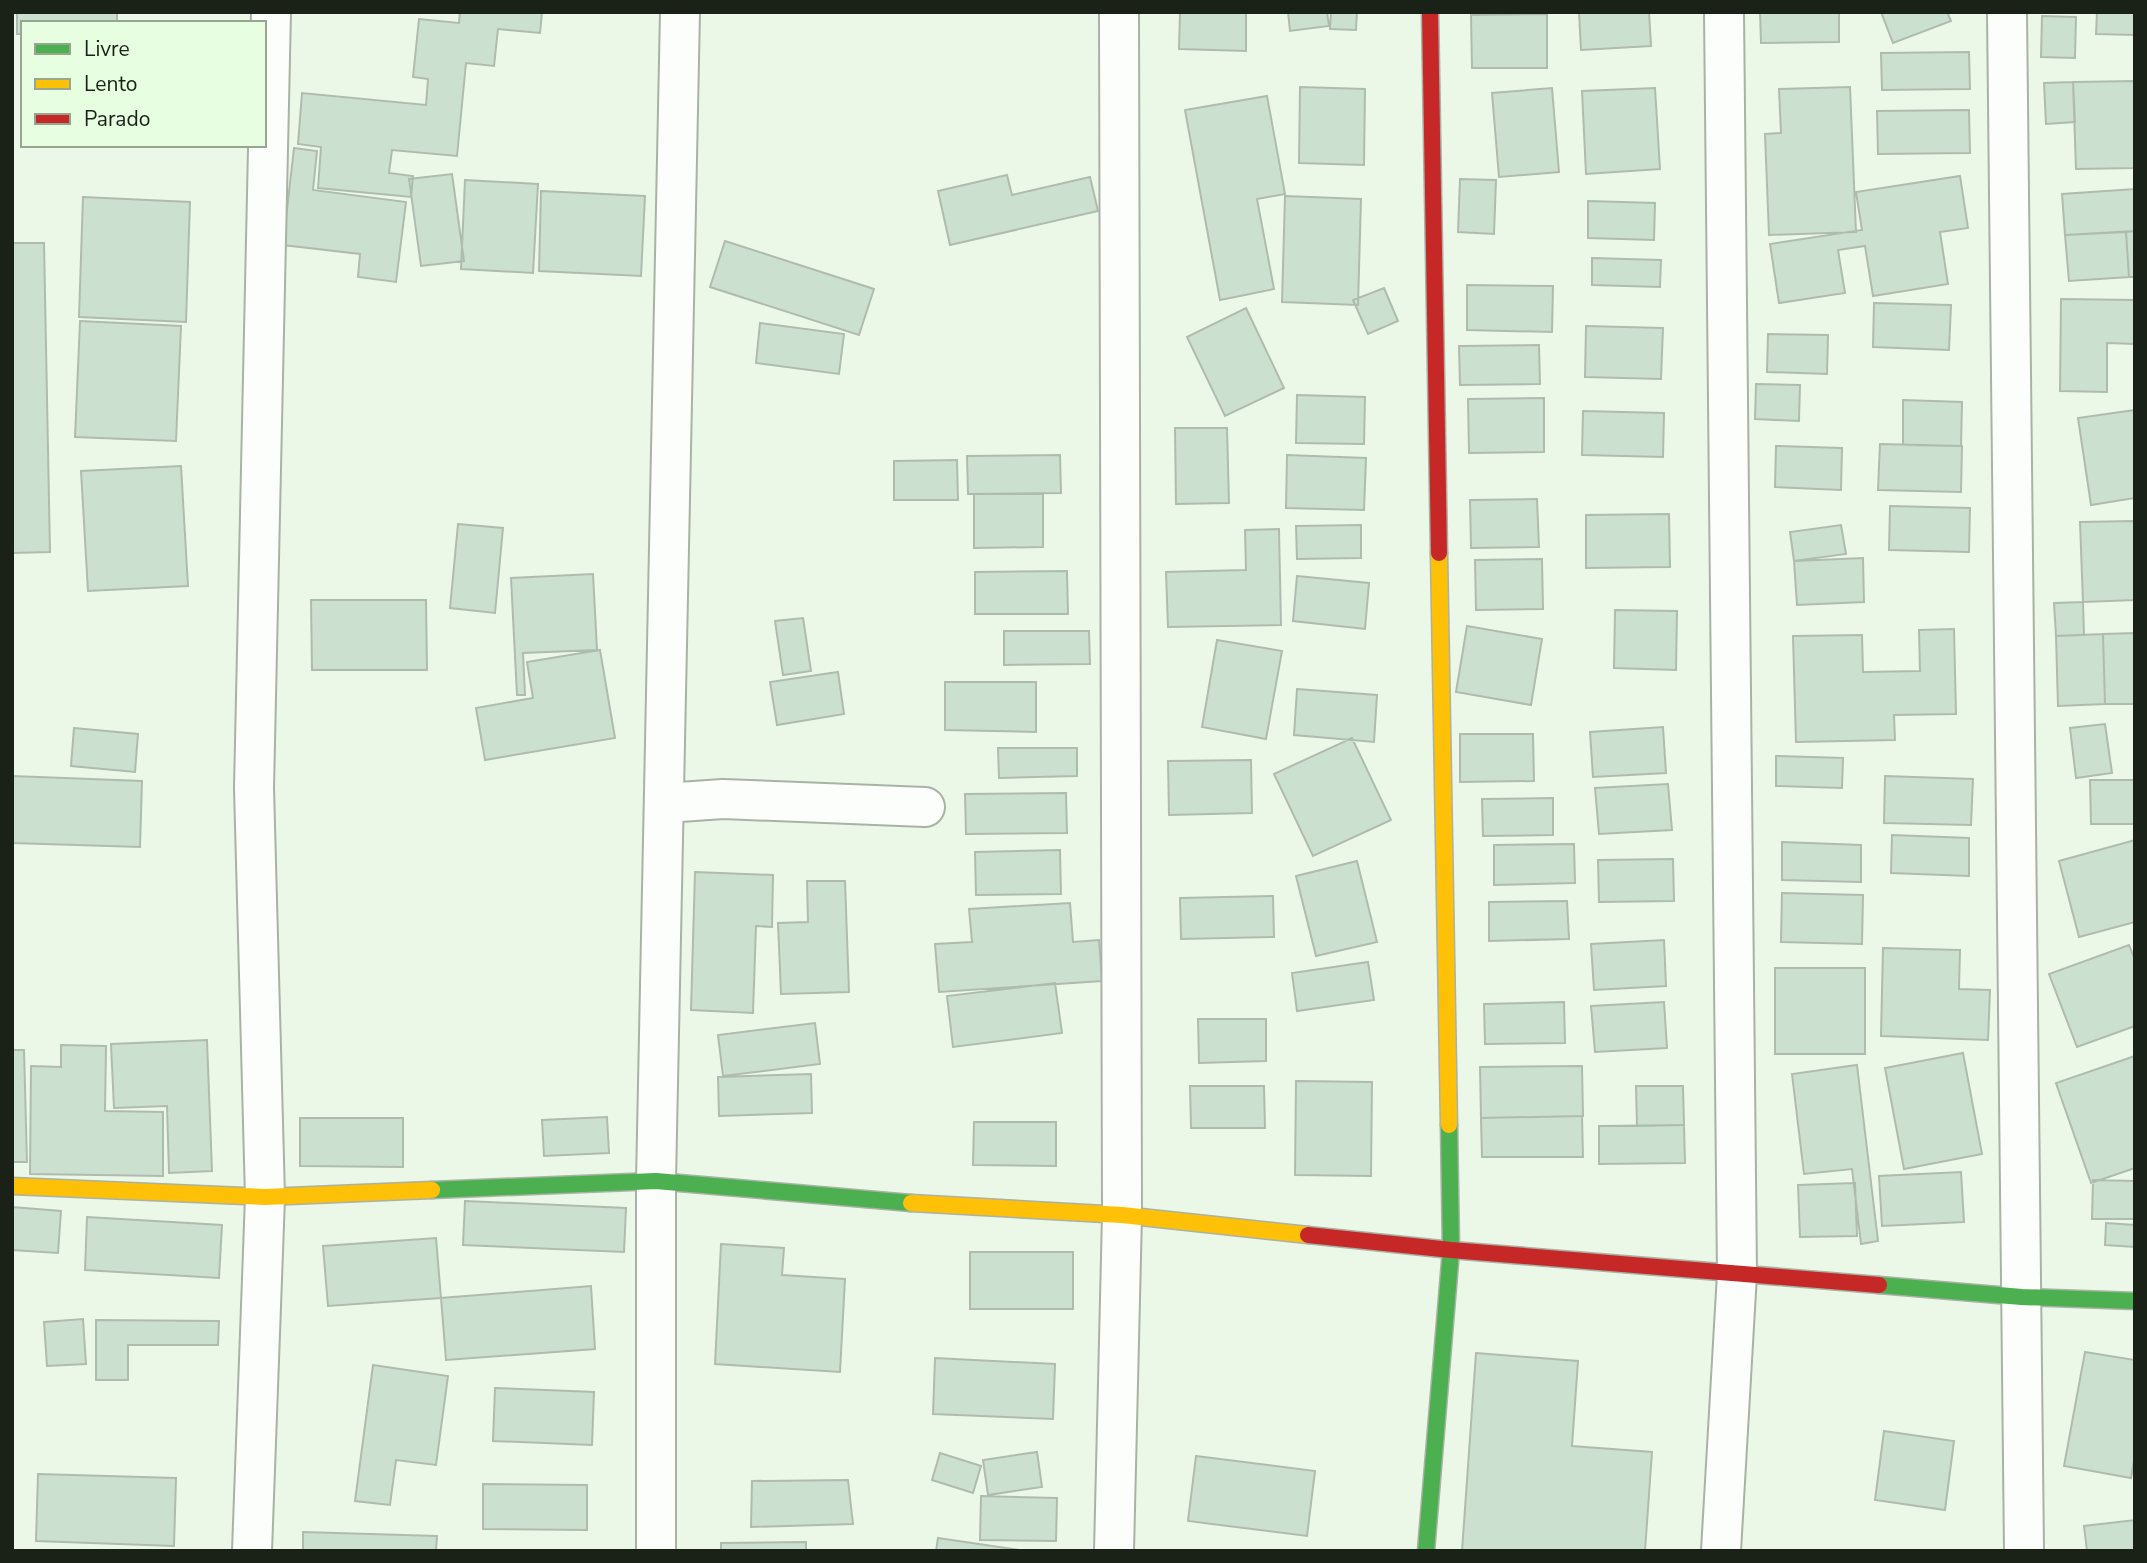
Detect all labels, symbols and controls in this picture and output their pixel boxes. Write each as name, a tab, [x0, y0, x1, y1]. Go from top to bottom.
legend	[21, 21, 266, 147]
text: Livre	[84, 35, 130, 63]
text: Lento	[84, 70, 137, 98]
text: Parado	[84, 105, 150, 133]

